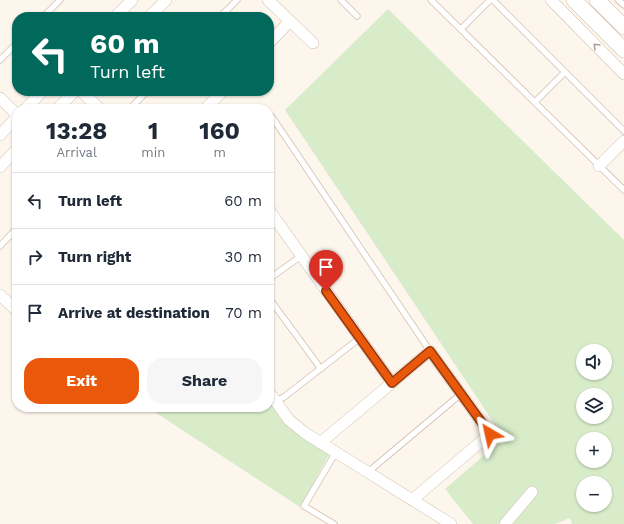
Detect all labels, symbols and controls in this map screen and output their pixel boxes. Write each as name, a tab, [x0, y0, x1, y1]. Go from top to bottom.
text: 60 m	[90, 27, 160, 60]
icon: left	[24, 28, 76, 80]
one-way arrow	[594, 43, 601, 51]
text: Turn left	[90, 61, 165, 82]
text: 13:28	[46, 117, 107, 145]
text: 1	[148, 117, 158, 145]
text: 160	[199, 117, 240, 145]
text: Arrival	[56, 145, 97, 160]
text: min	[141, 145, 165, 160]
text: m	[213, 145, 226, 160]
icon: left	[24, 190, 46, 212]
text: Turn left	[58, 192, 122, 210]
text: 60 m	[224, 192, 262, 210]
icon: right	[24, 246, 46, 268]
text: Turn right	[58, 248, 131, 266]
text: 30 m	[225, 248, 262, 266]
pin	[309, 250, 343, 291]
icon: arrive	[315, 256, 337, 278]
icon: arrive	[24, 302, 46, 324]
text: Arrive at destination	[58, 304, 210, 322]
text: 70 m	[225, 304, 262, 322]
map controls	[576, 344, 612, 512]
button: sound	[576, 344, 612, 380]
button: Exit	[24, 358, 139, 404]
button: Share	[147, 358, 262, 404]
button: layers	[576, 388, 612, 424]
position arrow	[469, 413, 511, 455]
button: +	[576, 432, 612, 468]
button: −	[576, 476, 612, 512]

